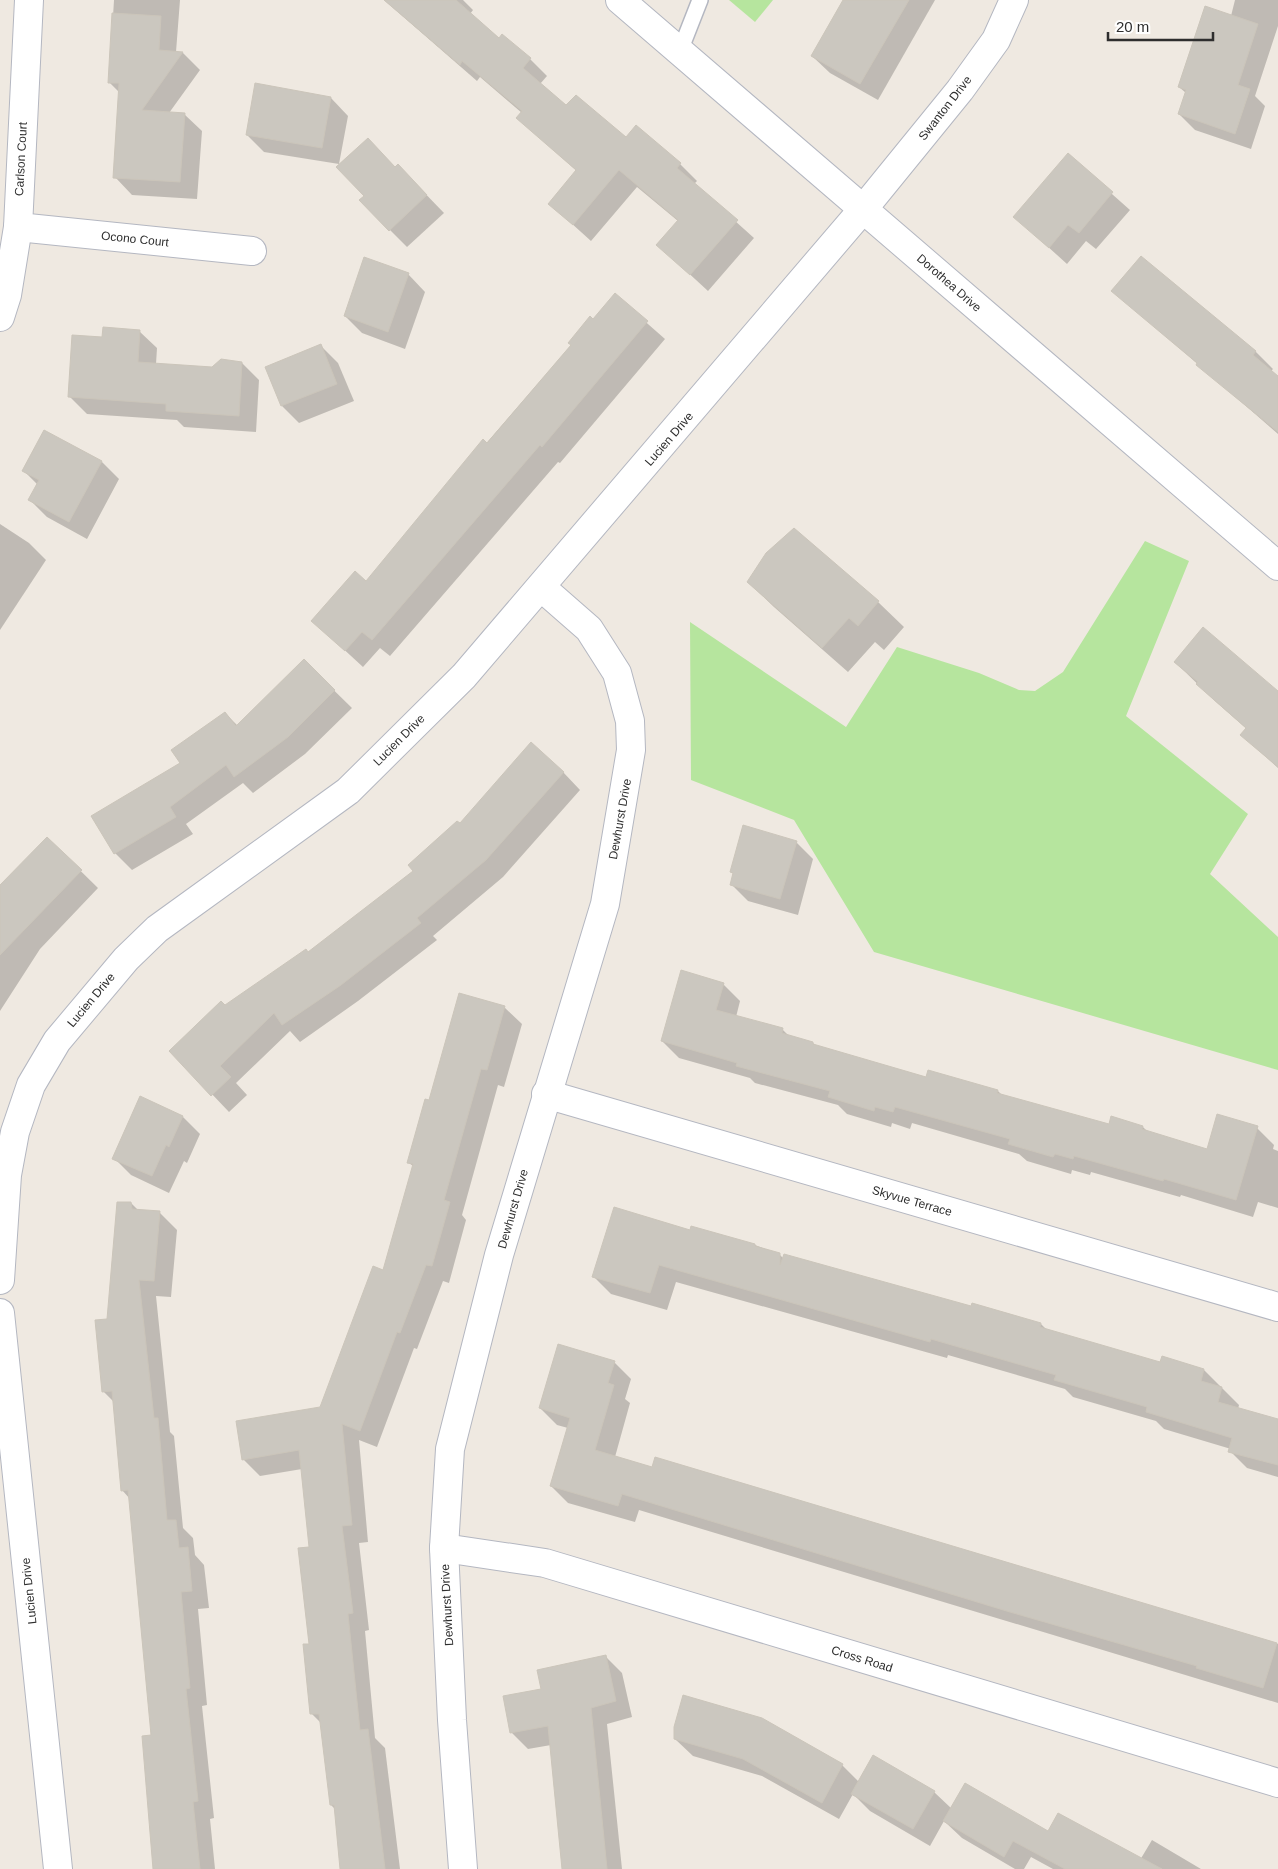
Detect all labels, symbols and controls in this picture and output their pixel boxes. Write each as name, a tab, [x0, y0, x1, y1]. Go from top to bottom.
scale bar	[1108, 10, 1213, 42]
text: 20 m	[1116, 18, 1149, 35]
street label: Swanton Drive	[915, 73, 975, 143]
street label: Carlson Court	[12, 121, 30, 196]
street label: Ocono Court	[100, 228, 170, 250]
street label: Dorothea Drive	[914, 251, 984, 315]
street label: Lucien Drive	[642, 409, 696, 469]
street label: Lucien Drive	[370, 711, 428, 769]
street label: Dewhurst Drive	[606, 777, 634, 861]
street label: Lucien Drive	[64, 970, 118, 1030]
street label: Dewhurst Drive	[495, 1167, 531, 1250]
street label: Skyvue Terrace	[870, 1183, 954, 1219]
street label: Lucien Drive	[19, 1557, 39, 1625]
street label: Dewhurst Drive	[438, 1563, 456, 1646]
street label: Cross Road	[830, 1643, 894, 1675]

